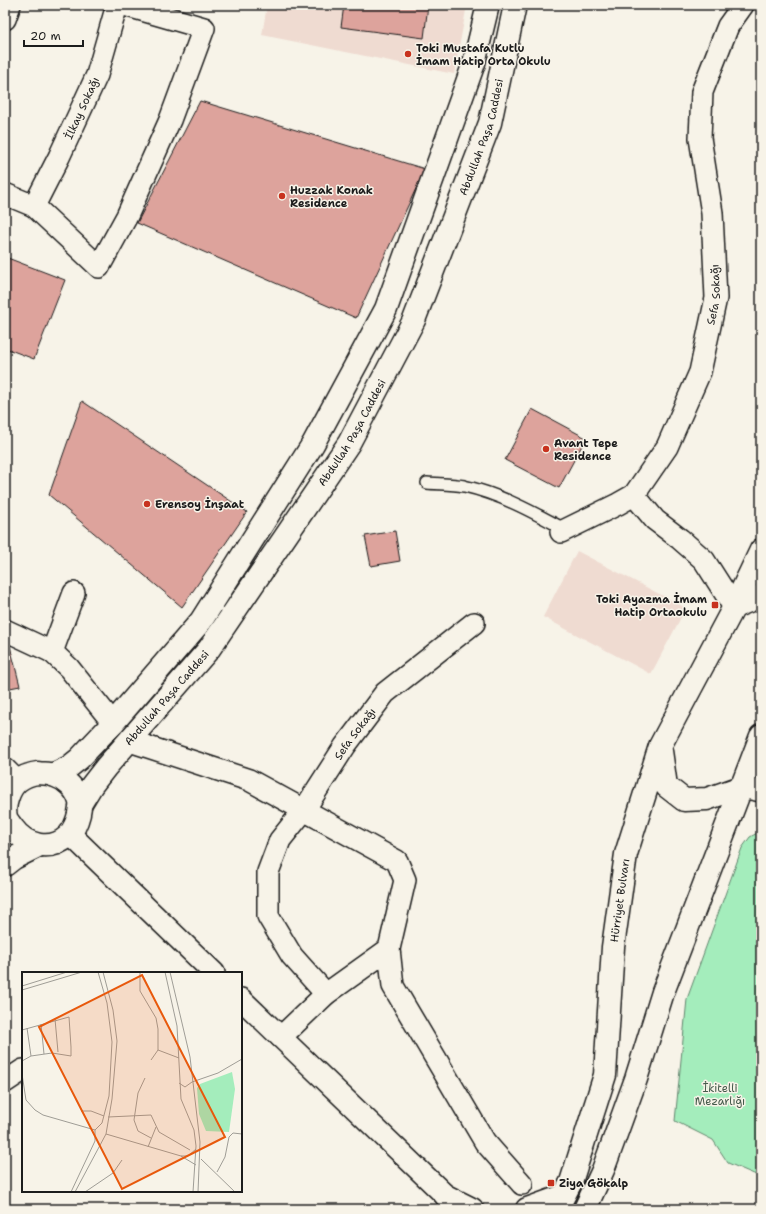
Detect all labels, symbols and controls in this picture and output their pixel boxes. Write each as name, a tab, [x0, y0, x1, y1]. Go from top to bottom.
scale bar	[24, 22, 83, 48]
text: 20 m	[30, 28, 61, 44]
place label: Toki Mustafa Kutlu İmam Hatip Orta Okulu	[416, 41, 551, 69]
marker: Toki Mustafa Kutlu İmam Hatip Orta Okulu	[403, 49, 413, 59]
street label: İlkay Sokağı	[61, 75, 103, 142]
street label: Abdullah Paşa Caddesi	[456, 77, 507, 198]
place label: Huzzak Konak Residence	[290, 183, 373, 211]
marker: Huzzak Konak Residence	[277, 191, 287, 201]
street label: Sefa Sokağı	[703, 264, 724, 326]
street label: Abdullah Paşa Caddesi	[315, 377, 389, 489]
place label: Avant Tepe Residence	[554, 436, 618, 464]
marker: Avant Tepe Residence	[541, 444, 551, 454]
place label: Erensoy İnşaat	[155, 496, 245, 512]
marker: Erensoy İnşaat	[142, 499, 152, 509]
place label: Toki Ayazma İmam Hatip Ortaokulu	[596, 591, 707, 620]
marker: Toki Ayazma İmam Hatip Ortaokulu	[710, 600, 720, 610]
street label: Abdullah Paşa Caddesi	[121, 647, 213, 749]
street label: Sefa Sokağı	[331, 705, 379, 763]
street label: Hürriyet Bulvarı	[607, 858, 633, 943]
inset map	[22, 972, 242, 1192]
park label: İkitelli Mezarlığı	[695, 1081, 745, 1109]
place label: Ziya Gökalp	[559, 1176, 629, 1191]
marker: Ziya Gökalp	[546, 1178, 556, 1188]

